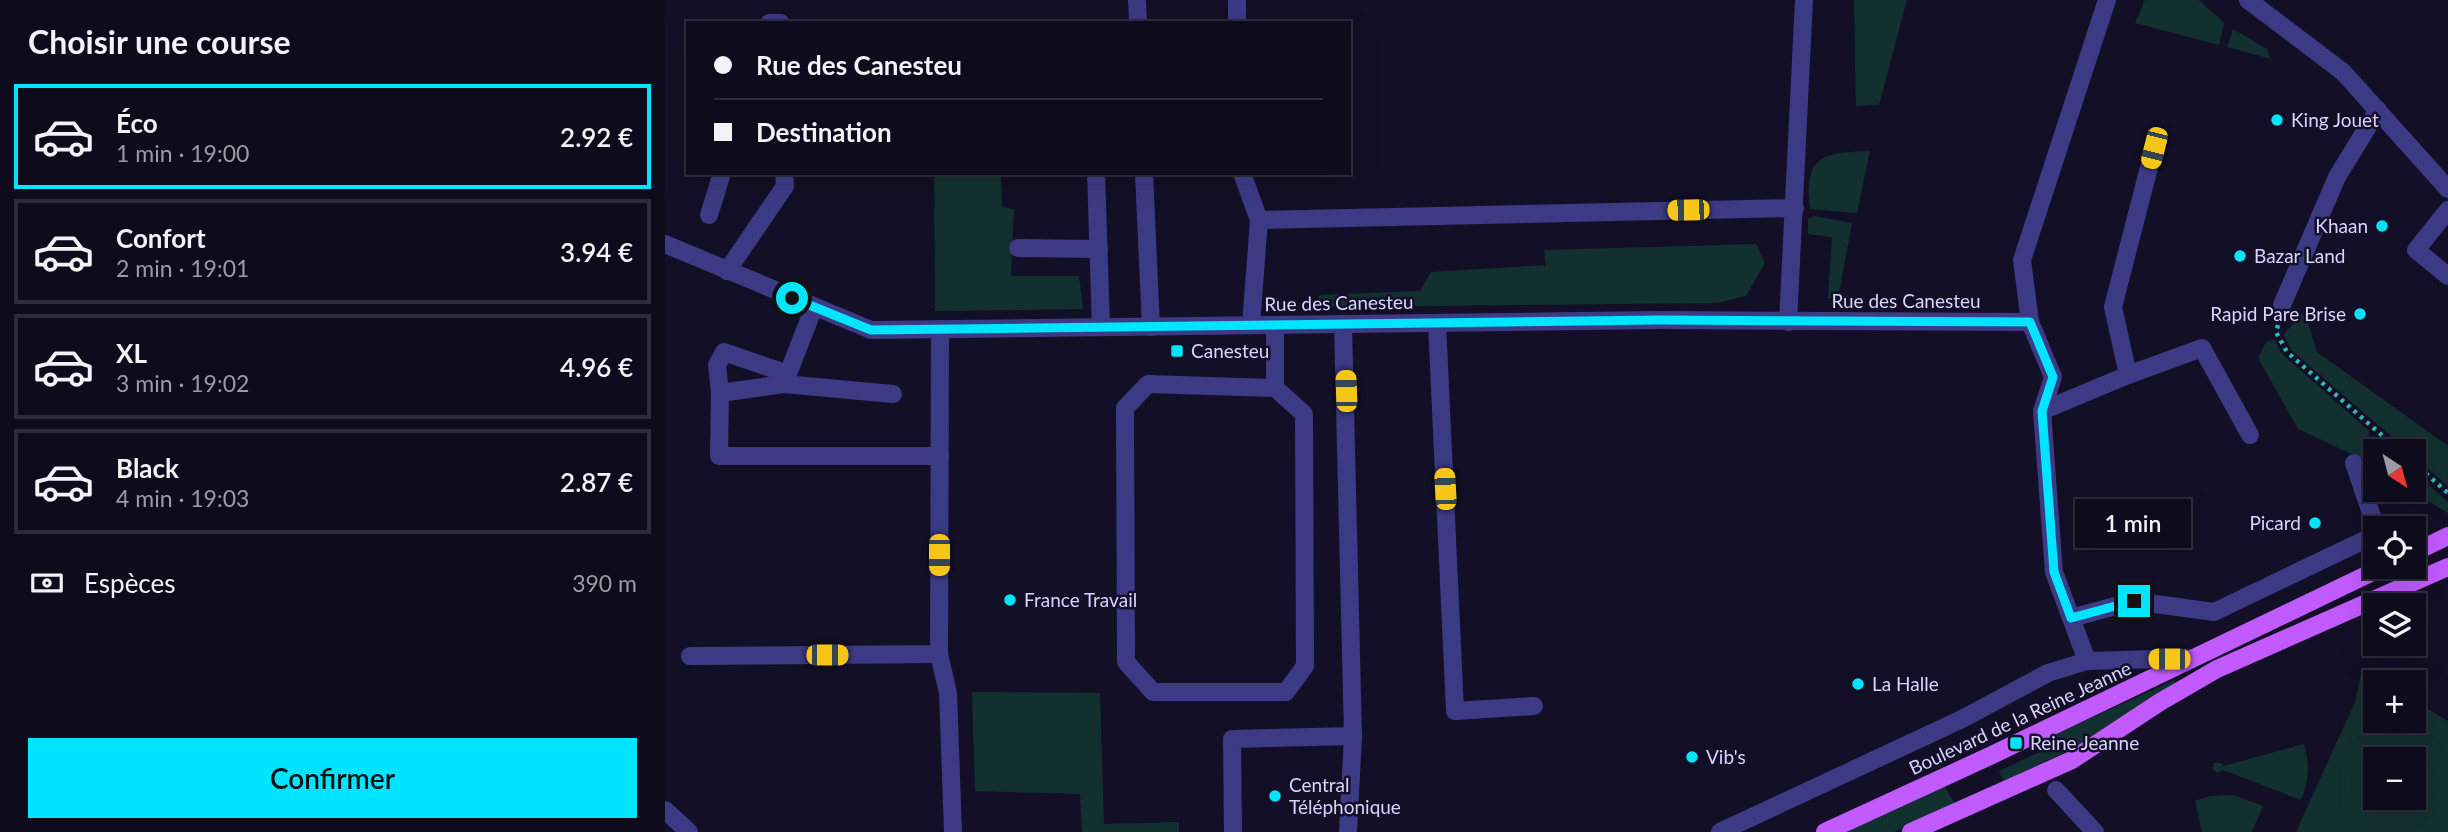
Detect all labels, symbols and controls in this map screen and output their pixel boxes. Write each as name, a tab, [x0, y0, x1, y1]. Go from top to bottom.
text: Choisir une course	[28, 22, 291, 61]
text: Rue des Canesteu	[756, 49, 962, 81]
icon: car	[32, 105, 95, 168]
text: Éco	[116, 107, 158, 139]
place label: King Jouet	[2291, 108, 2379, 131]
marker: King Jouet	[2269, 112, 2285, 128]
text: Destination	[756, 116, 892, 148]
text: 2.92 €	[560, 121, 633, 153]
car	[2139, 125, 2170, 171]
text: 1 min · 19:00	[116, 139, 249, 167]
car	[1667, 199, 1710, 221]
place label: Khaan	[2315, 214, 2368, 237]
marker: Khaan	[2374, 218, 2390, 234]
icon: car	[32, 220, 95, 283]
text: Confort	[116, 222, 206, 254]
text: 3.94 €	[560, 236, 633, 268]
place label: Bazar Land	[2254, 244, 2345, 267]
marker: Bazar Land	[2232, 248, 2248, 264]
text: 2 min · 19:01	[116, 254, 249, 282]
route start	[776, 282, 808, 314]
street label: Rue des Canesteu	[1831, 289, 1981, 312]
street label: Rue des Canesteu	[1264, 290, 1414, 315]
place label: Rapid Pare Brise	[2210, 302, 2346, 325]
marker: Rapid Pare Brise	[2352, 306, 2368, 322]
icon: car	[32, 335, 95, 398]
text: XL	[116, 337, 147, 369]
place label: Canesteu	[1191, 339, 1269, 362]
marker: Canesteu	[1169, 343, 1185, 359]
text: 4.96 €	[560, 351, 633, 383]
text: 3 min · 19:02	[116, 369, 249, 397]
car	[1335, 370, 1358, 412]
north arrow	[2363, 439, 2425, 502]
map controls	[2363, 439, 2426, 810]
icon: car	[32, 450, 95, 513]
text: Black	[116, 452, 179, 484]
text: 2.87 €	[560, 466, 633, 498]
car	[1434, 467, 1457, 511]
text: 4 min · 19:03	[116, 484, 249, 512]
callout: 1 min	[2076, 500, 2192, 548]
text: 1 min	[2105, 509, 2161, 537]
place label: Picard	[2249, 511, 2301, 534]
marker: Picard	[2307, 515, 2323, 531]
button: locate	[2363, 516, 2426, 579]
car	[929, 534, 950, 576]
icon: cash	[28, 564, 66, 602]
text: Espèces	[84, 567, 176, 599]
text: 390 m	[572, 569, 637, 597]
route end	[2118, 585, 2150, 617]
place label: France Travail	[1024, 588, 1137, 611]
marker: France Travail	[1002, 592, 1018, 608]
button: layers	[2363, 593, 2426, 656]
car	[807, 645, 849, 666]
car	[2149, 649, 2191, 670]
street label: Boulevard de la Reine Jeanne	[1905, 656, 2135, 780]
button: +	[2363, 670, 2426, 733]
place label: La Halle	[1872, 672, 1939, 695]
marker: La Halle	[1850, 676, 1866, 692]
place label: Reine Jeanne	[2030, 732, 2140, 754]
marker: Reine Jeanne	[2008, 735, 2024, 751]
button: Confirmer	[28, 738, 637, 818]
place label: Vib's	[1706, 745, 1746, 768]
button: −	[2363, 747, 2426, 810]
marker: Vib's	[1684, 749, 1700, 765]
place label: Central Téléphonique	[1289, 773, 1401, 818]
marker: Central Téléphonique	[1267, 788, 1283, 804]

